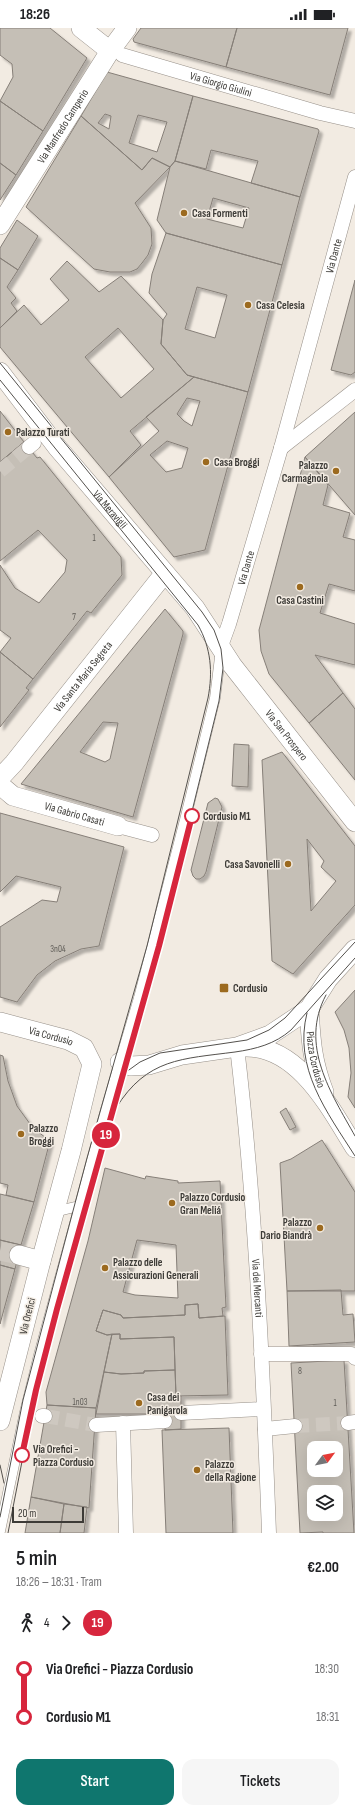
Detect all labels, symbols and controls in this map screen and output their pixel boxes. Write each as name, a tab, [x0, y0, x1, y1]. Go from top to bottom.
text: 18:26	[20, 5, 50, 24]
street label: Via Giorgio Giulini	[188, 69, 253, 100]
street label: Via Manfredo Camperio	[35, 86, 91, 166]
place label: Casa Formenti	[192, 207, 248, 220]
marker: Casa Formenti	[179, 208, 189, 218]
street label: Via Dante	[323, 237, 345, 275]
place label: Casa Celesia	[256, 299, 305, 312]
marker: Casa Celesia	[243, 300, 253, 310]
place label: Palazzo Turati	[16, 426, 70, 439]
marker: Palazzo Turati	[3, 427, 13, 437]
place label: Casa Broggi	[214, 456, 259, 469]
marker: Casa Broggi	[201, 457, 211, 467]
place label: Palazzo Carmagnola	[282, 459, 328, 485]
marker: Palazzo Carmagnola	[331, 466, 341, 476]
street label: Via Meravigli	[90, 488, 130, 531]
house number: 1	[92, 533, 96, 544]
street label: Via Dante	[235, 549, 257, 587]
marker: Casa Castini	[295, 582, 305, 592]
place label: Casa Castini	[276, 594, 324, 607]
house number: 7	[72, 612, 76, 623]
street label: Via Santa Maria Segreta	[51, 639, 115, 715]
street label: Via San Prospero	[262, 707, 311, 764]
street label: Via Gabrio Casati	[43, 799, 106, 829]
marker: Cordusio M1	[184, 808, 200, 824]
place label: Cordusio M1	[203, 810, 251, 823]
place label: Casa Savonelli	[224, 858, 280, 871]
marker: Casa Savonelli	[283, 859, 293, 869]
house number: 3n04	[50, 944, 66, 955]
marker: Cordusio	[218, 982, 230, 994]
place label: Cordusio	[233, 982, 268, 995]
street label: Via Cordusio	[27, 1024, 76, 1049]
street label: Piazza Cordusio	[304, 1031, 328, 1090]
place label: Palazzo Broggi	[29, 1122, 58, 1148]
line badge: 19	[88, 1122, 124, 1148]
text: 19	[100, 1126, 112, 1143]
marker: Palazzo Broggi	[16, 1129, 26, 1139]
place label: Palazzo Cordusio Gran Meliá	[180, 1191, 246, 1217]
marker: Palazzo Cordusio Gran Meliá	[167, 1198, 177, 1208]
place label: Palazzo Dario Biandrà	[260, 1216, 312, 1242]
marker: Palazzo Dario Biandrà	[315, 1223, 325, 1233]
place label: Palazzo delle Assicurazioni Generali	[112, 1256, 199, 1282]
street label: Via dei Mercanti	[249, 1258, 265, 1318]
marker: Palazzo delle Assicurazioni Generali	[100, 1263, 110, 1273]
street label: Via Orefici	[17, 1297, 38, 1336]
house number: 8	[298, 1366, 302, 1377]
place label: Casa dei Panigarola	[147, 1391, 188, 1417]
house number: 1n03	[72, 1397, 88, 1408]
marker: Casa dei Panigarola	[134, 1398, 144, 1408]
house number: 1	[333, 1398, 337, 1409]
north arrow	[307, 1441, 343, 1477]
map controls	[307, 1441, 343, 1521]
place label: Via Orefici - Piazza Cordusio	[33, 1443, 94, 1469]
marker: Via Orefici - Piazza Cordusio	[14, 1447, 30, 1463]
place label: Palazzo della Ragione	[205, 1458, 257, 1484]
marker: Palazzo della Ragione	[192, 1465, 202, 1475]
button: layers	[307, 1485, 343, 1521]
scale bar	[12, 1505, 84, 1524]
text: 20 m	[18, 1507, 36, 1520]
text: 5 min	[16, 1545, 57, 1572]
text: €2.00	[307, 1558, 339, 1577]
text: 18:26 – 18:31 · Tram	[16, 1574, 102, 1590]
icon: walk	[16, 1612, 38, 1634]
icon: forward	[55, 1612, 77, 1634]
text: 19	[91, 1614, 104, 1631]
text: 4	[44, 1615, 49, 1631]
text: Via Orefici - Piazza Cordusio	[46, 1660, 193, 1679]
text: 18:30	[315, 1661, 339, 1677]
text: Cordusio M1	[46, 1708, 111, 1727]
text: 18:31	[316, 1709, 339, 1725]
button: Start	[16, 1759, 174, 1805]
button: Tickets	[182, 1759, 339, 1805]

